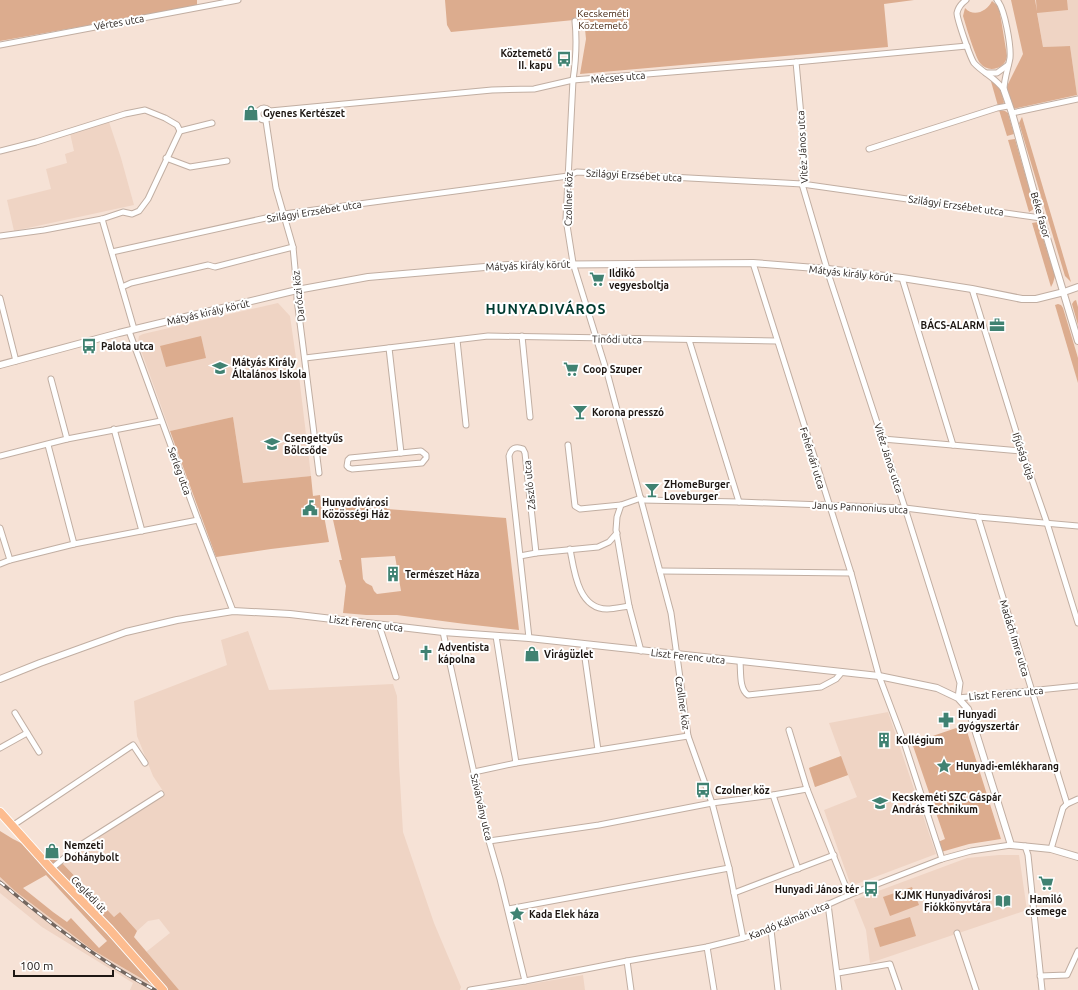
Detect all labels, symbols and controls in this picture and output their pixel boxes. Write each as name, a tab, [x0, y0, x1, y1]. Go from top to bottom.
park label: Kecskeméti Köztemető	[577, 8, 629, 31]
street label: Vértes utca	[93, 13, 145, 32]
place label: Köztemető II. kapu	[500, 48, 552, 71]
bus stop icon: Köztemető II. kapu	[555, 50, 573, 68]
street label: Mécses utca	[590, 70, 646, 85]
shop icon: Gyenes Kertészet	[242, 104, 260, 122]
place label: Gyenes Kertészet	[263, 108, 346, 119]
street label: Vitéz János utca	[795, 110, 810, 184]
street label: Szilágyi Erzsébet utca	[586, 167, 682, 184]
street label: Czollner köz	[563, 171, 574, 226]
street label: Béke fasor	[1029, 191, 1052, 240]
street label: Szilágyi Erzsébet utca	[908, 193, 1004, 218]
street label: Szilágyi Erzsébet utca	[266, 199, 362, 224]
street label: Mátyás király körút	[486, 259, 571, 272]
street label: Mátyás király körút	[808, 264, 894, 283]
place label: Ildikó vegyesboltja	[609, 268, 669, 291]
street label: Daróczi köz	[290, 270, 307, 322]
supermarket icon: Ildikó vegyesboltja	[588, 270, 606, 288]
street label: Mátyás király körút	[166, 298, 251, 327]
district label: HUNYADIVÁROS	[485, 300, 607, 317]
office icon: BÁCS-ALARM	[988, 316, 1006, 334]
place label: BÁCS-ALARM	[921, 318, 985, 331]
street label: Tinódi utca	[592, 334, 642, 345]
bus stop icon: Palota utca	[80, 337, 98, 355]
place label: Palota utca	[101, 341, 154, 352]
place label: Mátyás Király Általános Iskola	[232, 357, 307, 380]
school or university icon: Mátyás Király Általános Iskola	[211, 359, 229, 377]
supermarket icon: Coop Szuper	[562, 360, 580, 378]
place label: Coop Szuper	[583, 364, 643, 375]
bar icon: Korona presszó	[571, 403, 589, 421]
place label: Korona presszó	[592, 407, 664, 418]
street label: Vitéz János utca	[872, 422, 905, 495]
street label: Fehérvári utca	[798, 426, 827, 490]
street label: Ifjúság útja	[1010, 431, 1037, 481]
place label: Csengettyűs Bölcsőde	[284, 432, 343, 456]
school or university icon: Csengettyűs Bölcsőde	[263, 435, 281, 453]
street label: Serleg utca	[166, 446, 193, 497]
street label: Zászló utca	[521, 460, 538, 510]
place label: ZHomeBurger Loveburger	[664, 479, 731, 502]
bar icon: ZHomeBurger Loveburger	[643, 481, 661, 499]
place label: Hunyadivárosi Közösségi Ház	[322, 497, 389, 520]
public building icon: Hunyadivárosi Közösségi Ház	[301, 499, 319, 517]
street label: Janus Pannonius utca	[812, 499, 908, 516]
building icon: Természet Háza	[384, 565, 402, 583]
place label: Természet Háza	[405, 569, 479, 580]
street label: Madách Imre utca	[998, 598, 1031, 678]
street label: Liszt Ferenc utca	[328, 613, 404, 634]
place label: Adventista kápolna	[438, 642, 489, 665]
church icon: Adventista kápolna	[417, 644, 435, 662]
shop icon: Virágüzlet	[523, 645, 541, 663]
street label: Liszt Ferenc utca	[650, 647, 726, 666]
place label: Virágüzlet	[544, 649, 594, 660]
street label: Czollner köz	[673, 675, 692, 731]
street label: Liszt Ferenc utca	[968, 685, 1044, 702]
place label: Hunyadi gyógyszertár	[958, 709, 1020, 732]
pharmacy icon: Hunyadi gyógyszertár	[937, 711, 955, 729]
building icon: Kollégium	[875, 731, 893, 749]
place label: Kollégium	[896, 735, 943, 746]
place icon: Hunyadi-emlékharang	[935, 757, 953, 775]
place label: Hunyadi-emlékharang	[956, 761, 1059, 772]
street label: Szivárvány utca	[468, 773, 495, 842]
bus stop icon: Czolner köz	[694, 781, 712, 799]
place label: Czolner köz	[715, 785, 770, 796]
place label: Kecskeméti SZC Gáspár András Technikum	[892, 792, 1002, 815]
school or university icon: Kecskeméti SZC Gáspár András Technikum	[871, 794, 889, 812]
place label: Nemzeti Dohánybolt	[64, 840, 120, 863]
shop icon: Nemzeti Dohánybolt	[43, 842, 61, 860]
street label: Ceglédi út	[69, 874, 109, 915]
supermarket icon: Hamiló csemege	[1037, 874, 1055, 892]
bus stop icon: Hunyadi János tér	[862, 880, 880, 898]
place label: Hunyadi János tér	[775, 884, 860, 895]
place label: KJMK Hunyadivárosi Fiókkönyvtára	[895, 890, 991, 913]
library icon: KJMK Hunyadivárosi Fiókkönyvtára	[994, 892, 1012, 910]
place label: Hamiló csemege	[1025, 894, 1067, 917]
street label: Kandó Kálmán utca	[747, 899, 831, 942]
place icon: Kada Elek háza	[508, 905, 526, 923]
place label: Kada Elek háza	[529, 909, 599, 920]
scale bar	[14, 952, 113, 978]
text: 100 m	[20, 959, 53, 972]

